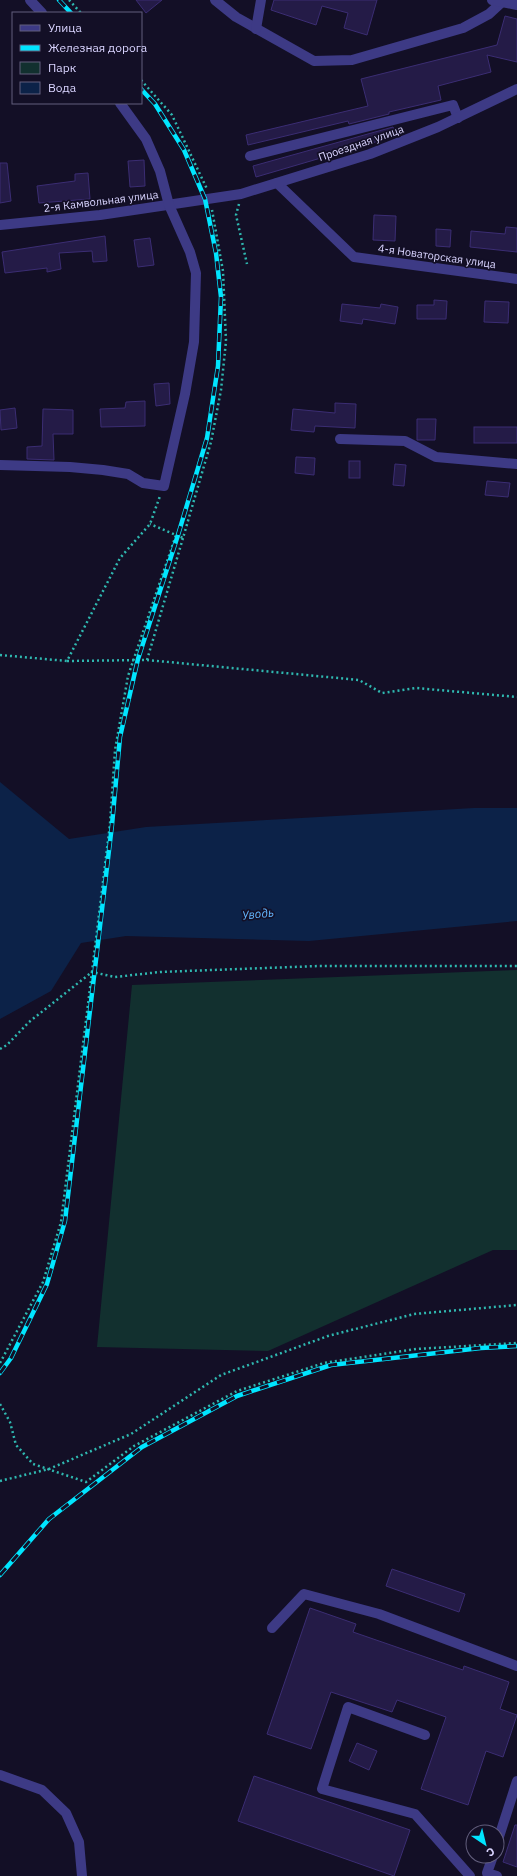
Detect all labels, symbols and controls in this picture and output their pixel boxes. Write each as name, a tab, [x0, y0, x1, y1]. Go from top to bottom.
legend	[12, 12, 142, 104]
text: Улица	[48, 20, 82, 35]
text: Железная дорога	[48, 40, 148, 55]
text: Парк	[48, 60, 77, 75]
text: Вода	[48, 80, 77, 95]
street label: Проездная улица	[316, 122, 406, 164]
street label: 2-я Камвольная улица	[43, 187, 159, 215]
street label: 4-я Новаторская улица	[377, 241, 497, 271]
water label: Уводь	[241, 904, 275, 923]
north arrow	[465, 1824, 505, 1864]
text: С	[484, 1844, 498, 1860]

